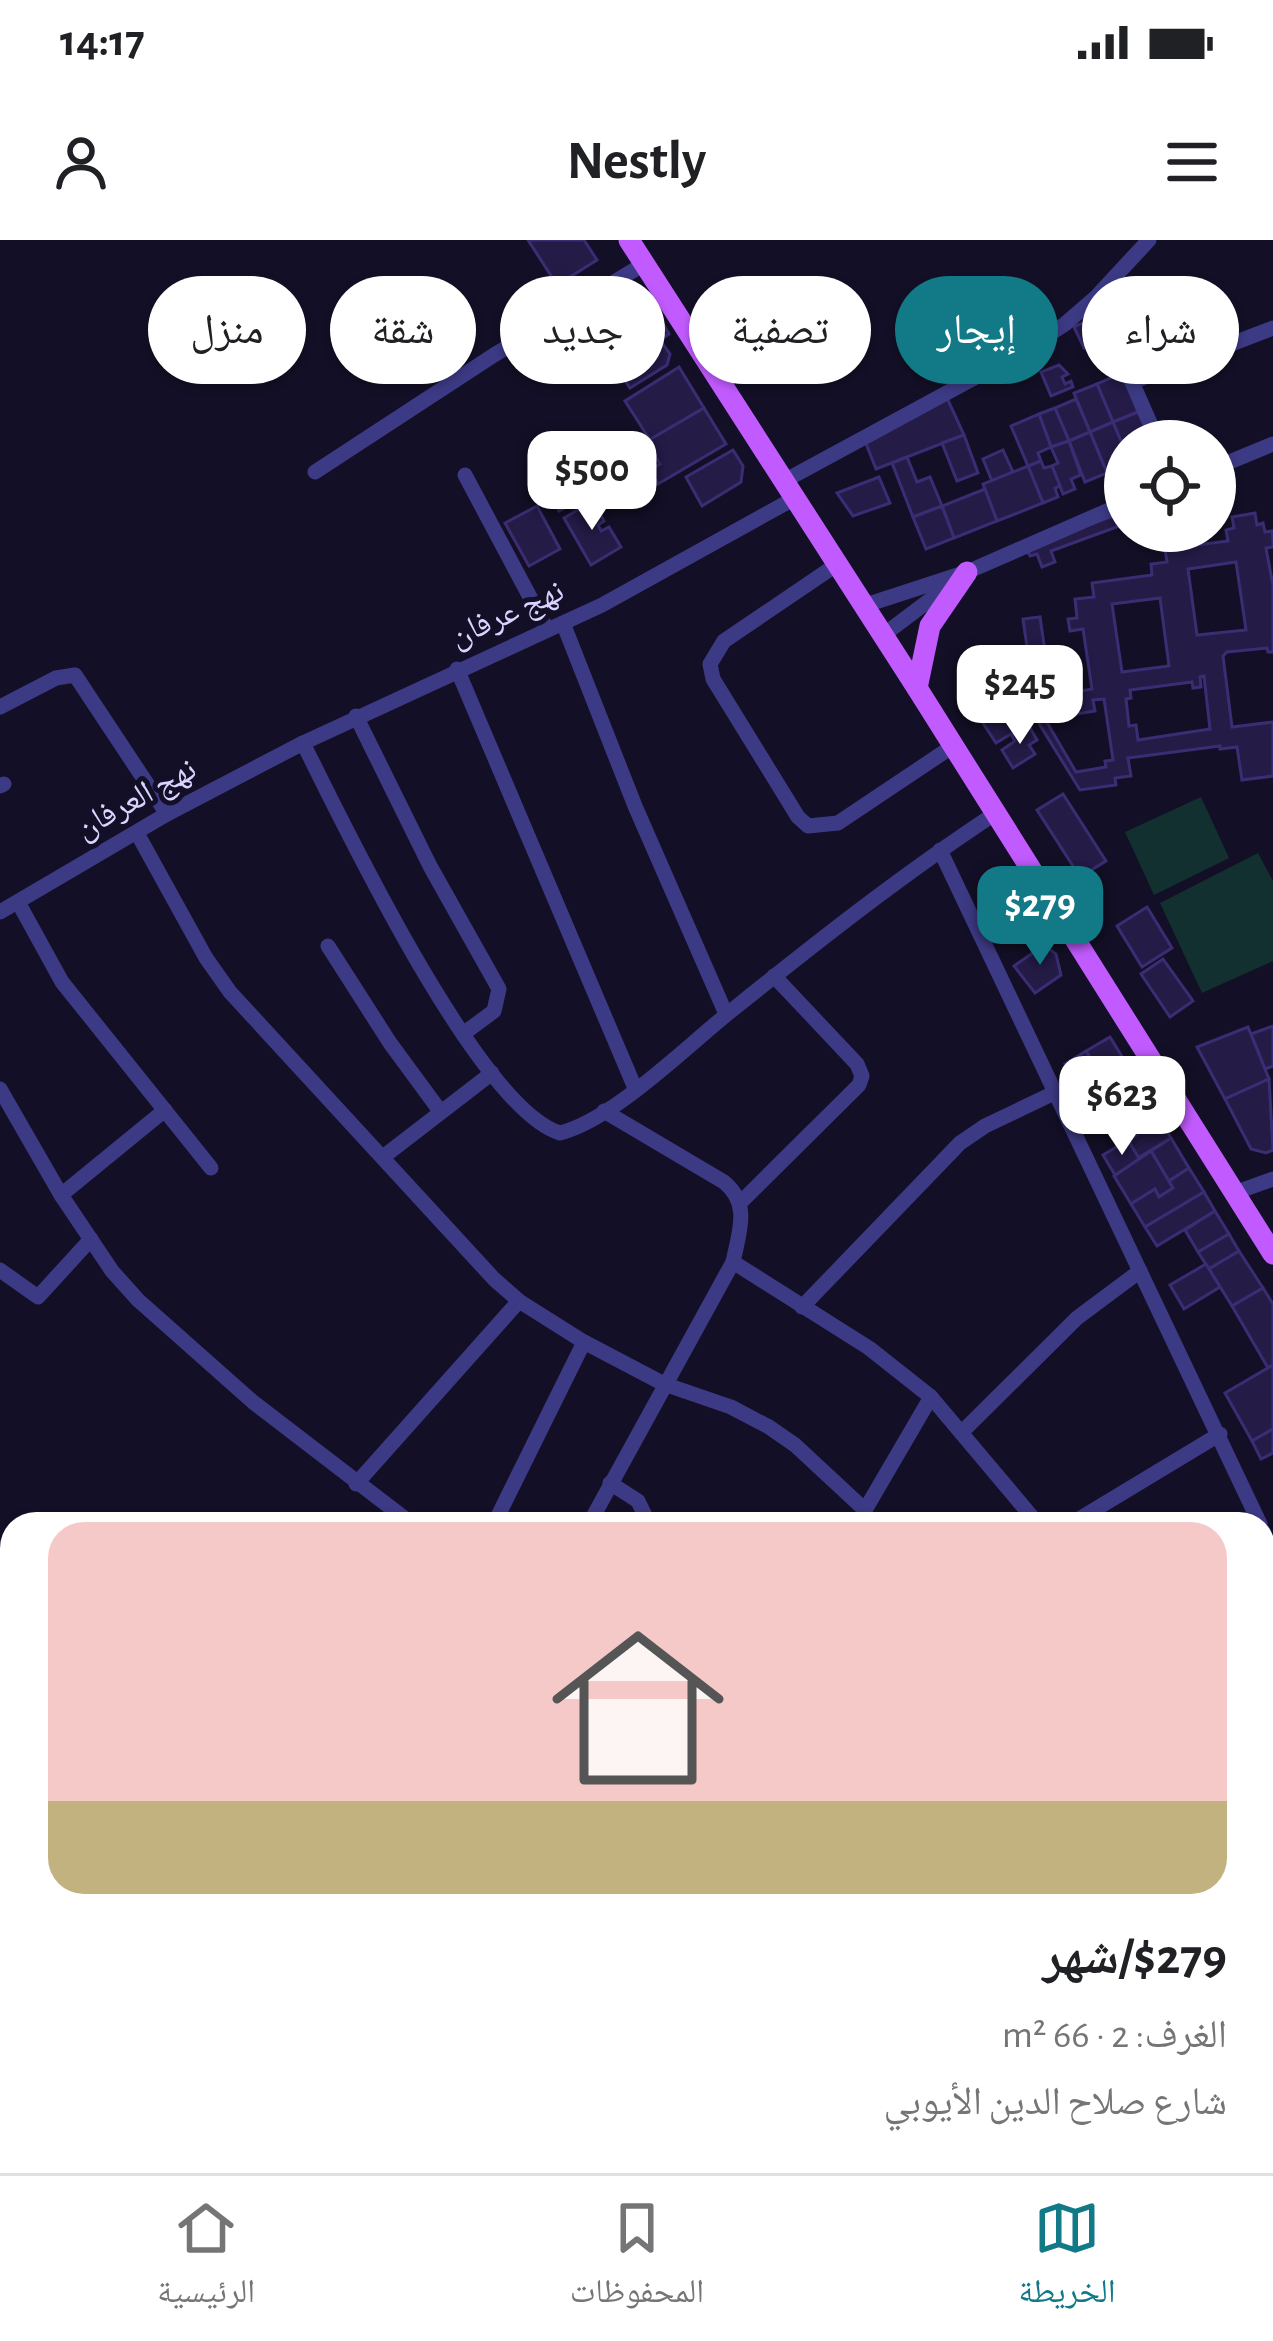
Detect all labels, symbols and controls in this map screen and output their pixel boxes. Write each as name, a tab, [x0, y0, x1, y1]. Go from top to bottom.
text: 14:17	[60, 19, 145, 64]
icon: person	[48, 129, 114, 195]
icon: menu	[1159, 129, 1225, 195]
text: Nestly	[567, 135, 706, 189]
chip: منزل	[148, 276, 306, 384]
chip: شقة	[330, 276, 476, 384]
chip: جديد	[500, 276, 665, 384]
chip: تصفية	[689, 276, 871, 384]
chip: إيجار	[895, 276, 1058, 384]
chip: شراء	[1082, 276, 1239, 384]
map controls	[1104, 420, 1236, 552]
button: locate	[1104, 420, 1236, 552]
pin: $500	[521, 431, 663, 533]
text: $500	[554, 450, 630, 489]
street label: نهج عرفان	[445, 574, 570, 656]
pin: $245	[949, 645, 1091, 747]
text: $245	[984, 664, 1056, 703]
street label: نهج العرفان	[70, 752, 203, 848]
pin: $279	[969, 866, 1111, 968]
text: $279	[1004, 885, 1076, 924]
pin: $623	[1051, 1056, 1193, 1158]
text: $623	[1086, 1075, 1158, 1114]
icon: home	[530, 1600, 746, 1816]
text: $279/شهر	[1043, 1932, 1227, 1983]
text: الغرف: 2 · 66 m²	[1002, 2016, 1227, 2055]
text: شارع صلاح الدين الأيوبي	[883, 2083, 1227, 2122]
tab: الرئيسية	[157, 2195, 255, 2323]
tab: المحفوظات	[570, 2195, 704, 2323]
tab: الخريطة	[1019, 2195, 1116, 2323]

